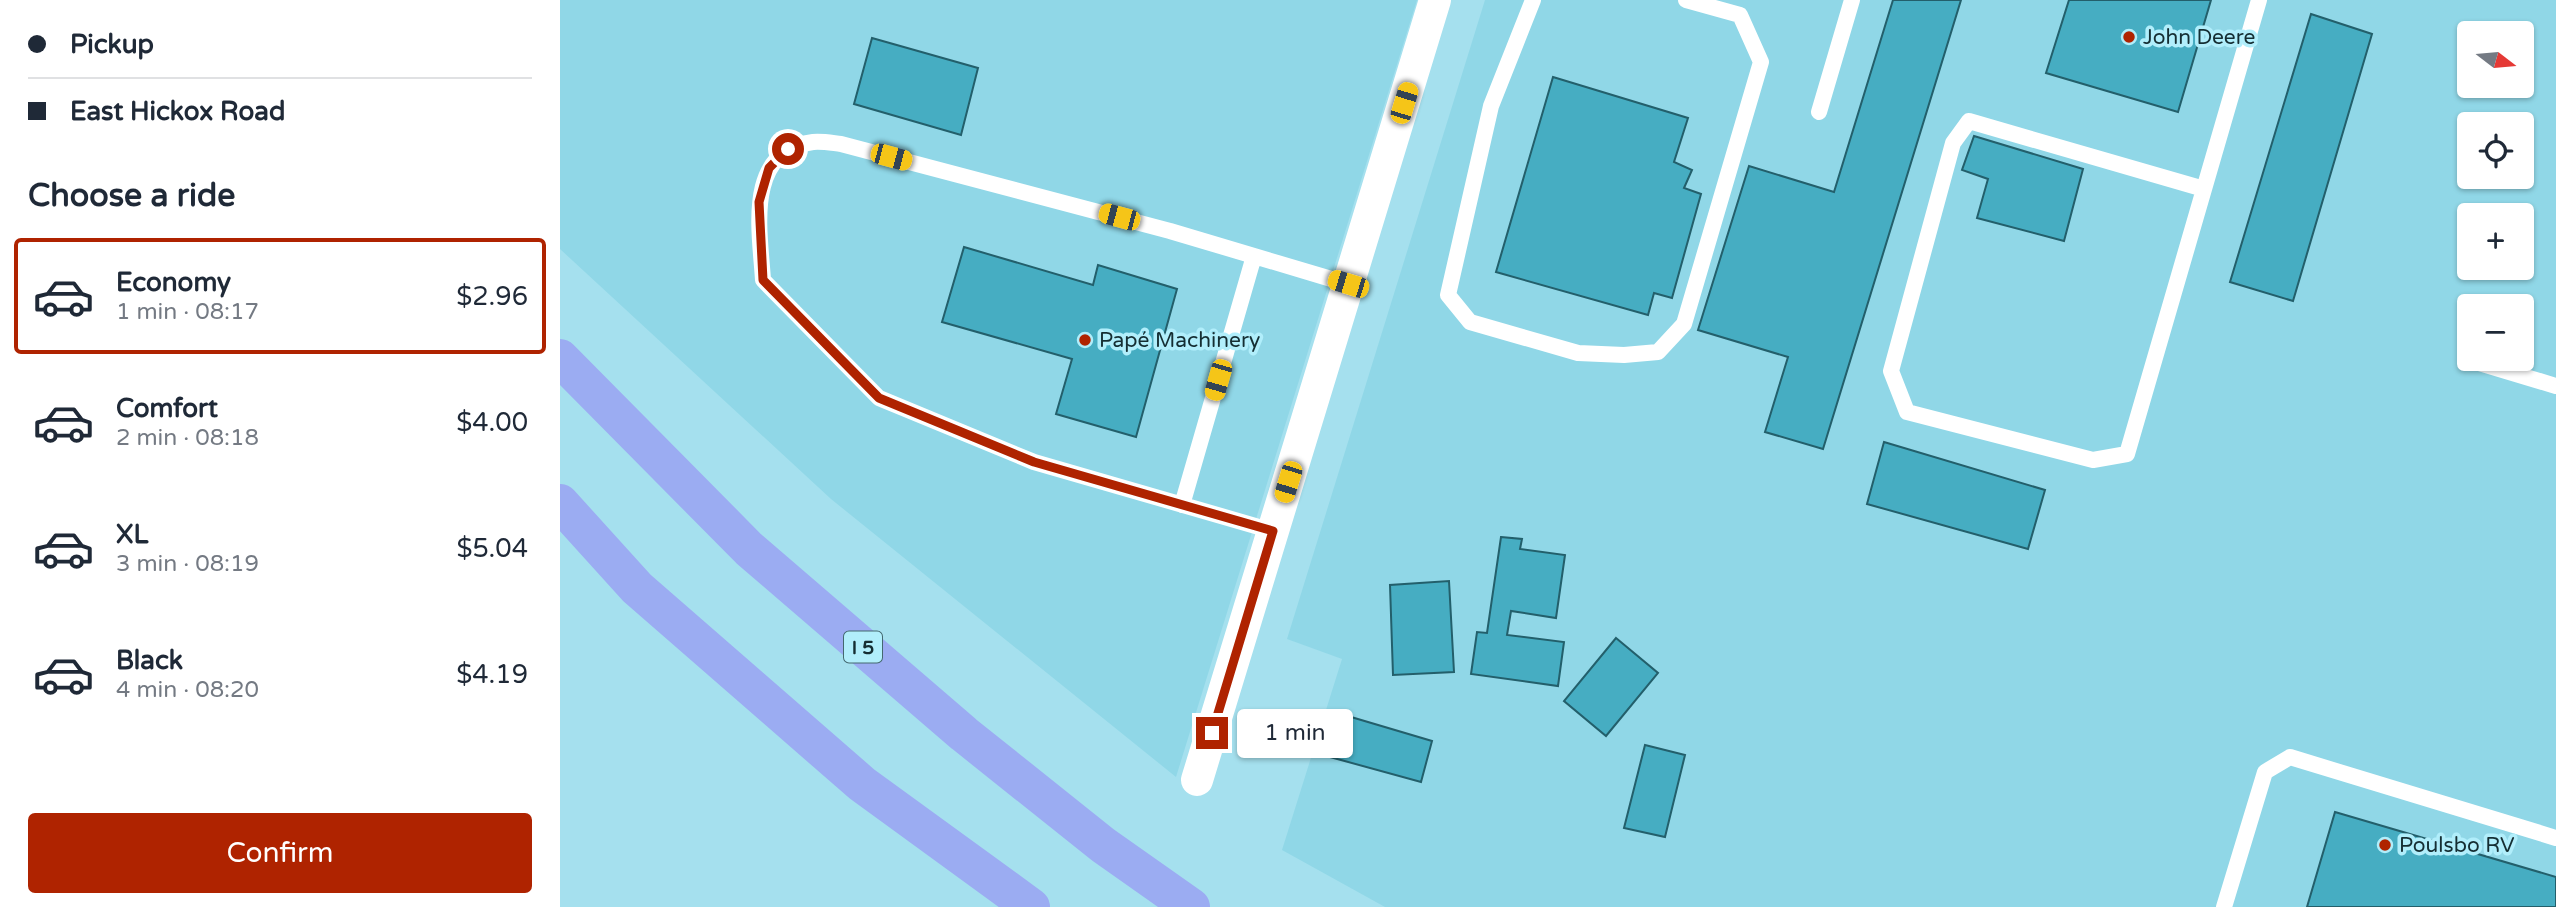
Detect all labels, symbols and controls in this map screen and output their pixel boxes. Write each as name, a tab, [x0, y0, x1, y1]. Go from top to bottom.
north arrow	[2457, 21, 2534, 98]
map controls	[2457, 21, 2534, 371]
place label: John Deere	[2143, 25, 2255, 50]
text: Pickup	[70, 29, 154, 60]
marker: John Deere	[2121, 29, 2137, 45]
car	[1388, 80, 1421, 126]
text: East Hickox Road	[70, 96, 285, 127]
button: locate	[2457, 112, 2534, 189]
route start	[772, 133, 804, 165]
car	[868, 141, 915, 173]
text: Choose a ride	[28, 177, 235, 215]
car	[1096, 201, 1143, 233]
button: +	[2457, 203, 2534, 280]
icon: car	[32, 265, 95, 328]
text: Economy	[116, 267, 231, 298]
car	[1325, 268, 1372, 300]
text: $2.96	[456, 281, 528, 312]
button: −	[2457, 294, 2534, 371]
text: 1 min · 08:17	[116, 298, 259, 326]
place label: Papé Machinery	[1099, 328, 1260, 353]
marker: Papé Machinery	[1077, 332, 1093, 348]
car	[1203, 357, 1234, 403]
icon: car	[32, 391, 95, 454]
text: Comfort	[116, 393, 218, 424]
text: $4.00	[456, 407, 528, 438]
text: 2 min · 08:18	[116, 424, 259, 452]
car	[1272, 459, 1305, 505]
icon: car	[32, 517, 95, 580]
text: XL	[116, 519, 148, 550]
text: $5.04	[456, 533, 528, 564]
text: 3 min · 08:19	[116, 550, 259, 578]
road number: I 5	[844, 632, 882, 662]
icon: car	[32, 643, 95, 706]
text: Black	[116, 645, 183, 676]
text: $4.19	[456, 659, 528, 690]
text: 4 min · 08:20	[116, 676, 259, 704]
callout: 1 min	[1236, 708, 1352, 758]
route end	[1196, 717, 1228, 749]
text: 1 min	[1264, 719, 1326, 747]
button: Confirm	[28, 813, 532, 893]
place label: Poulsbo RV	[2399, 833, 2515, 858]
marker: Poulsbo RV	[2377, 837, 2393, 853]

